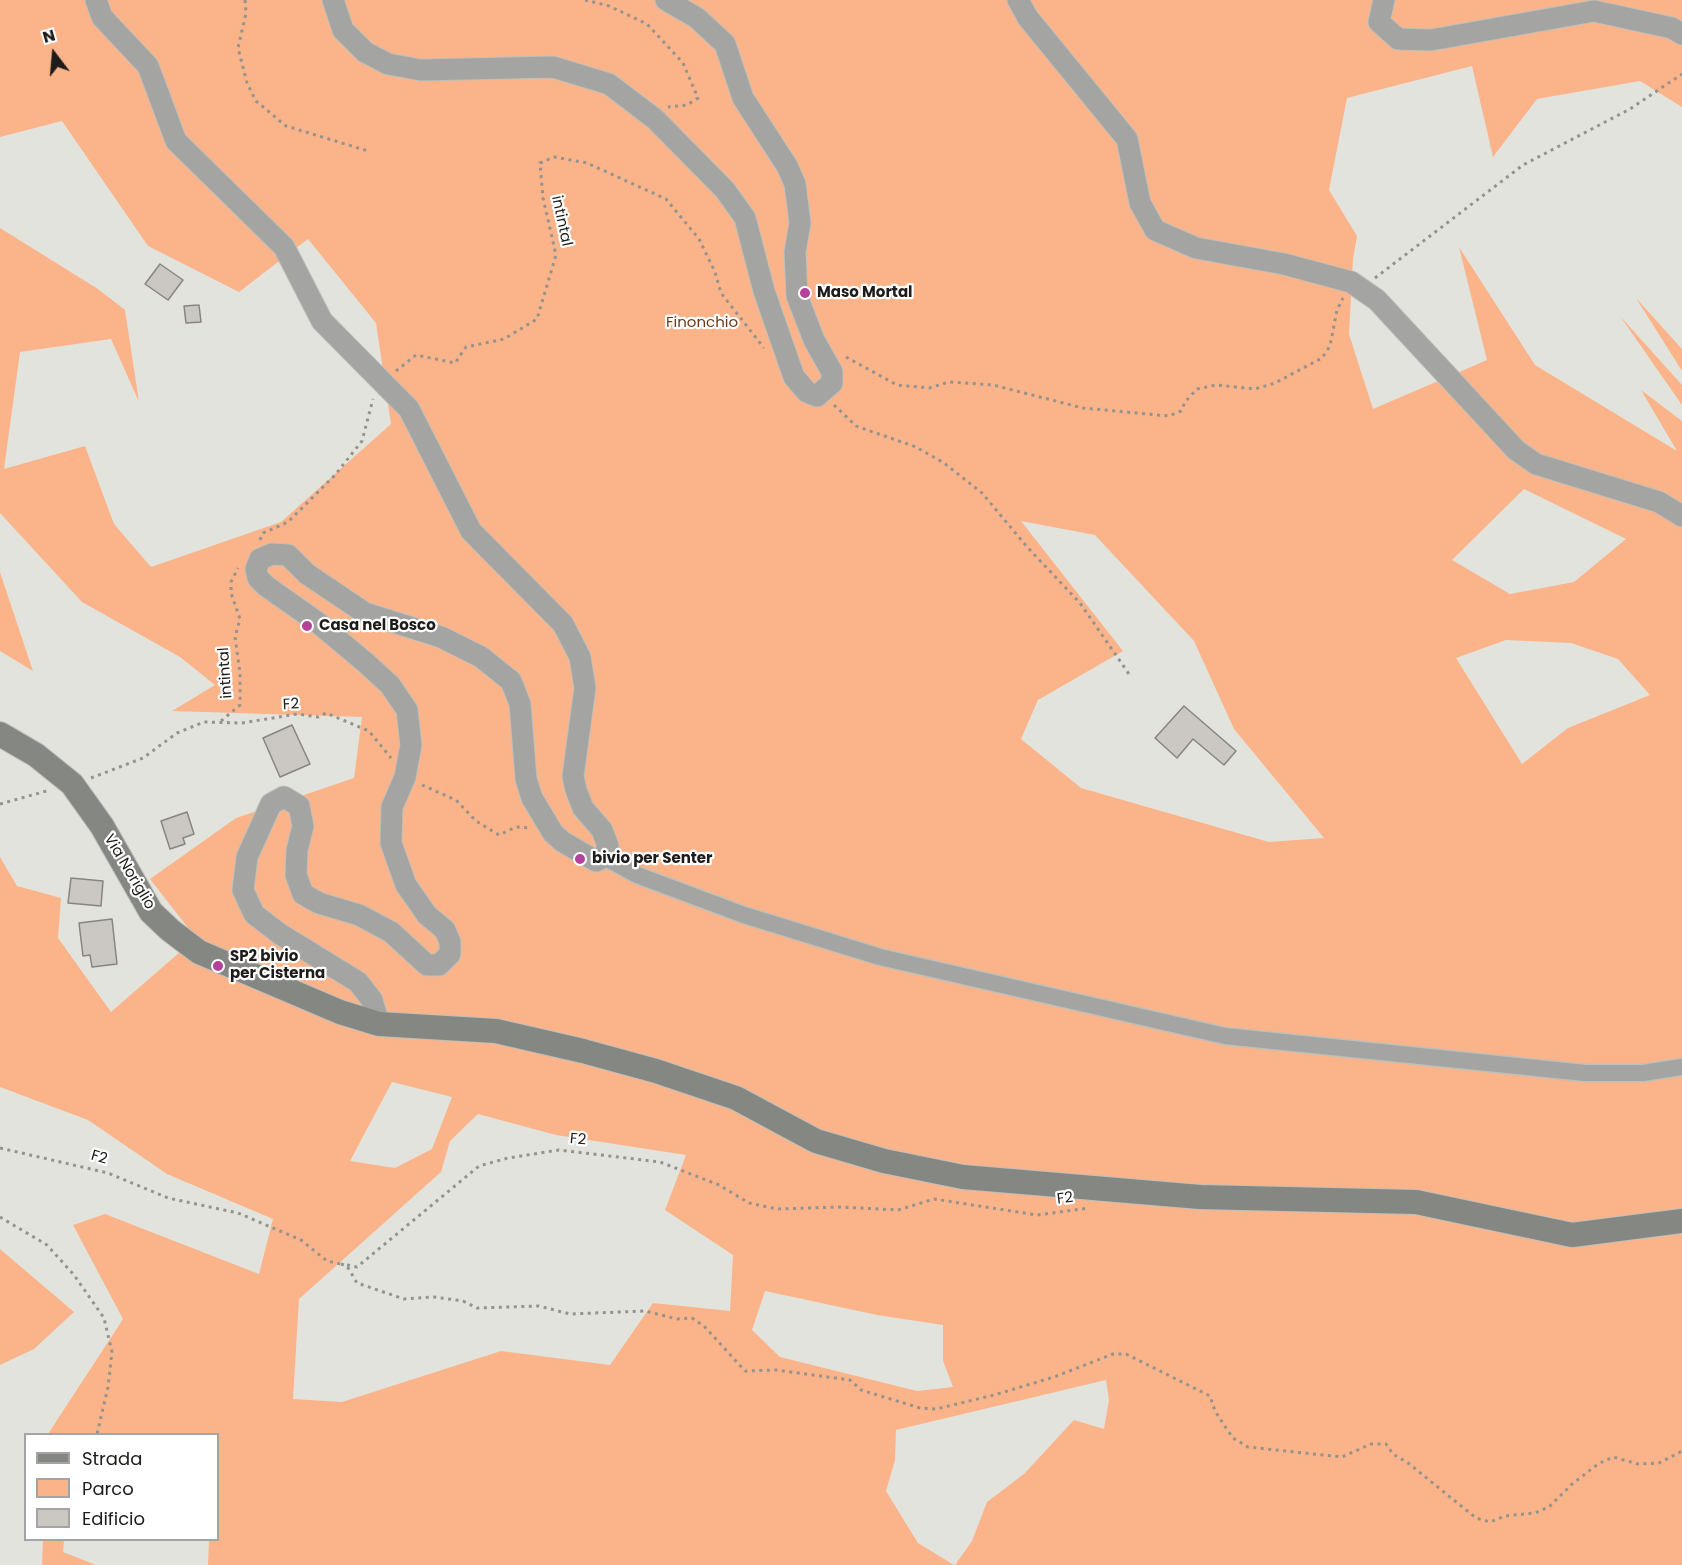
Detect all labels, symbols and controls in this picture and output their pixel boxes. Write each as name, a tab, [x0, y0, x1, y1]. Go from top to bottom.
north arrow	[24, 24, 84, 84]
text: N	[40, 24, 58, 49]
street label: intintal	[547, 194, 575, 248]
place label: Maso Mortal	[817, 284, 913, 302]
marker: Maso Mortal	[798, 286, 812, 300]
park label: Finonchio	[666, 314, 738, 332]
place label: Casa nel Bosco	[319, 617, 436, 635]
marker: Casa nel Bosco	[300, 619, 314, 633]
street label: intintal	[215, 647, 237, 699]
street label: F2	[282, 696, 300, 714]
street label: Via Noriglio	[100, 831, 158, 913]
place label: bivio per Senter	[592, 850, 713, 868]
marker: bivio per Senter	[573, 852, 587, 866]
place label: SP2 bivio per Cisterna	[230, 948, 325, 983]
marker: SP2 bivio per Cisterna	[211, 959, 225, 973]
street label: F2	[569, 1130, 587, 1150]
street label: F2	[89, 1147, 109, 1169]
street label: F2	[1056, 1189, 1074, 1209]
legend	[24, 1433, 219, 1541]
text: Strada	[82, 1446, 142, 1471]
text: Parco	[82, 1476, 134, 1501]
text: Edificio	[82, 1506, 145, 1531]

